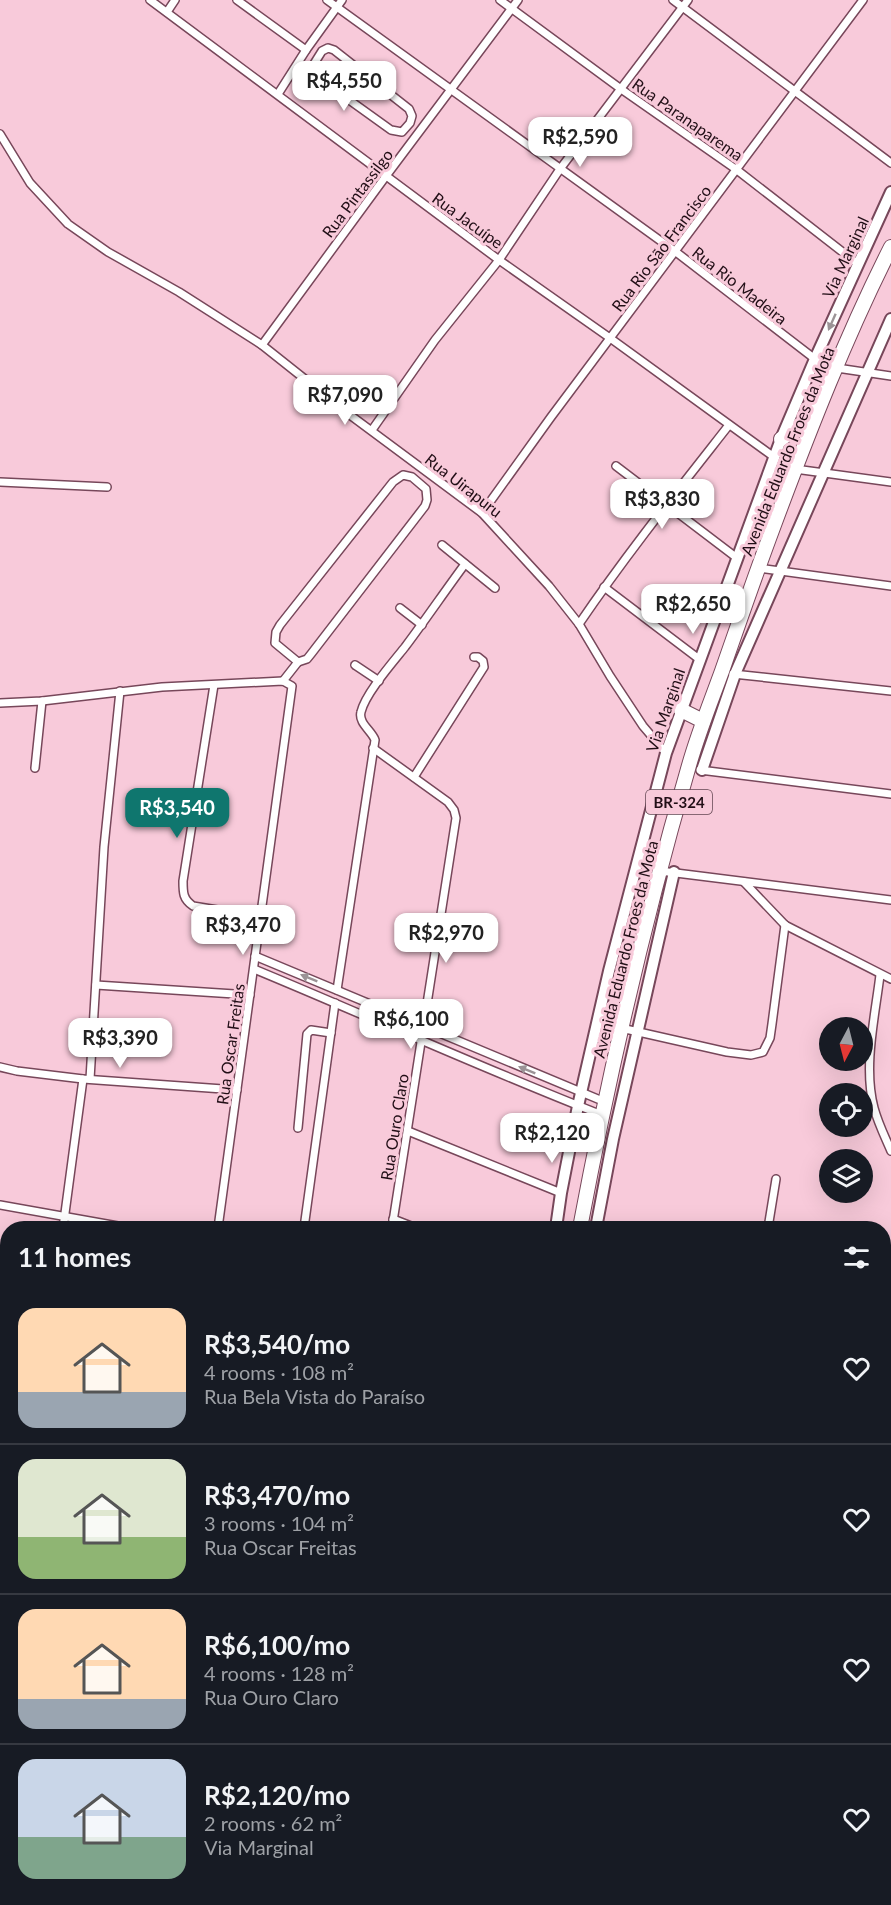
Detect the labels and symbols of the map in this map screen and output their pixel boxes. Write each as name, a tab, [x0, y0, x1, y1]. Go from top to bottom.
pin: R$4,550	[289, 61, 399, 112]
street label: Rua Paranaparema	[629, 74, 747, 164]
pin: R$2,590	[525, 117, 635, 168]
street label: Rua Pintassilgo	[318, 145, 396, 241]
street label: Rua Rio São Francisco	[607, 181, 715, 315]
street label: Rua Jacuípe	[429, 188, 507, 252]
street label: Via Marginal	[818, 213, 872, 301]
street label: Rua Rio Madeira	[689, 242, 791, 328]
one-way arrow	[826, 313, 836, 331]
street label: Avenida Eduardo Froes da Mota	[736, 344, 838, 558]
pin: R$7,090	[290, 375, 400, 426]
street label: Rua Uirapuru	[422, 449, 506, 521]
pin: R$3,830	[607, 479, 717, 530]
pin: R$2,650	[638, 584, 748, 635]
street label: Via Marginal	[642, 665, 688, 755]
pin: R$3,540	[122, 788, 232, 839]
road number: BR-324	[646, 790, 712, 814]
street label: Avenida Eduardo Froes da Mota	[589, 838, 661, 1060]
pin: R$3,470	[188, 905, 298, 956]
pin: R$2,970	[391, 913, 501, 964]
one-way arrow	[299, 973, 317, 983]
street label: Rua Oscar Freitas	[212, 982, 248, 1106]
pin: R$6,100	[356, 999, 466, 1050]
north arrow	[819, 1017, 873, 1071]
pin: R$3,390	[65, 1018, 175, 1069]
one-way arrow	[518, 1065, 536, 1075]
street label: Rua Ouro Claro	[376, 1072, 412, 1182]
pin: R$2,120	[497, 1113, 607, 1164]

